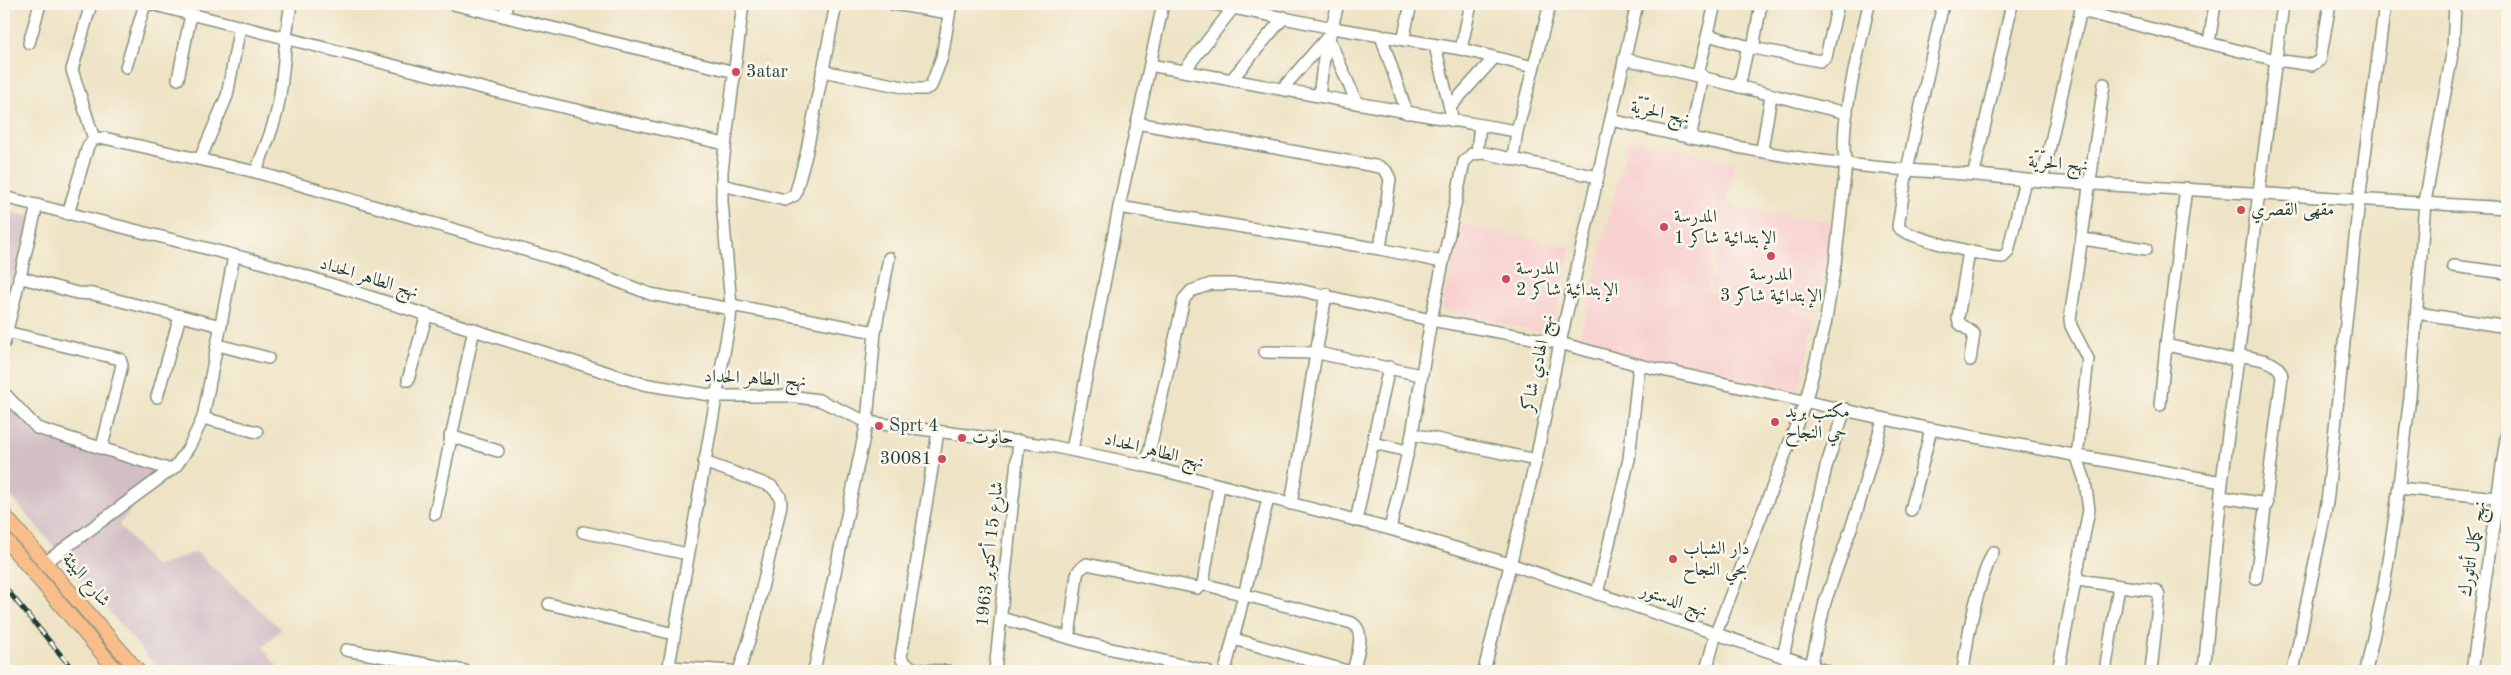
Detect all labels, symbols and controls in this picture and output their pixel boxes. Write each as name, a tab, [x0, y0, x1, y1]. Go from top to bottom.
place label: 3atar	[746, 63, 789, 81]
marker: 3atar	[730, 66, 742, 78]
street label: نهج الحرّيّة	[1628, 94, 1692, 134]
street label: نهج الحرّيّة	[2027, 149, 2089, 181]
place label: مقهى القصري	[2251, 201, 2334, 224]
marker: مقهى القصري	[2235, 204, 2247, 216]
place label: المدرسة الإبتدائية شاكر 1	[1674, 208, 1776, 250]
marker: المدرسة الإبتدائية شاكر 1	[1658, 221, 1670, 233]
marker: المدرسة الإبتدائية شاكر 3	[1765, 250, 1777, 262]
street label: نهج الطاهر الحداد	[316, 254, 421, 307]
place label: المدرسة الإبتدائية شاكر 2	[1516, 260, 1618, 302]
place label: المدرسة الإبتدائية شاكر 3	[1720, 266, 1822, 308]
marker: المدرسة الإبتدائية شاكر 2	[1500, 273, 1512, 285]
street label: نهج الهادي شاكر	[1517, 312, 1563, 416]
street label: نهج الطاهر الحداد	[703, 367, 807, 397]
place label: مكتب بريد حي النجاح	[1785, 402, 1850, 448]
marker: مكتب بريد حي النجاح	[1769, 416, 1781, 428]
place label: Sprt 4	[889, 417, 939, 435]
marker: Sprt 4	[873, 420, 885, 432]
place label: حانوت	[972, 429, 1013, 448]
street label: نهج الطاهر الحداد	[1101, 430, 1206, 478]
marker: حانوت	[956, 432, 968, 444]
place label: 30081	[880, 450, 932, 468]
marker: 30081	[936, 453, 948, 465]
street label: شارع 15 أكتوبر 1963	[968, 480, 1012, 628]
street label: نهج كمال أتاتورك	[2452, 499, 2495, 599]
place label: دار الشباب بحي النجاح	[1683, 540, 1750, 586]
street label: شارع البيئة	[55, 550, 113, 613]
marker: دار الشباب بحي النجاح	[1667, 553, 1679, 565]
street label: نهج الدستور	[1634, 581, 1710, 626]

